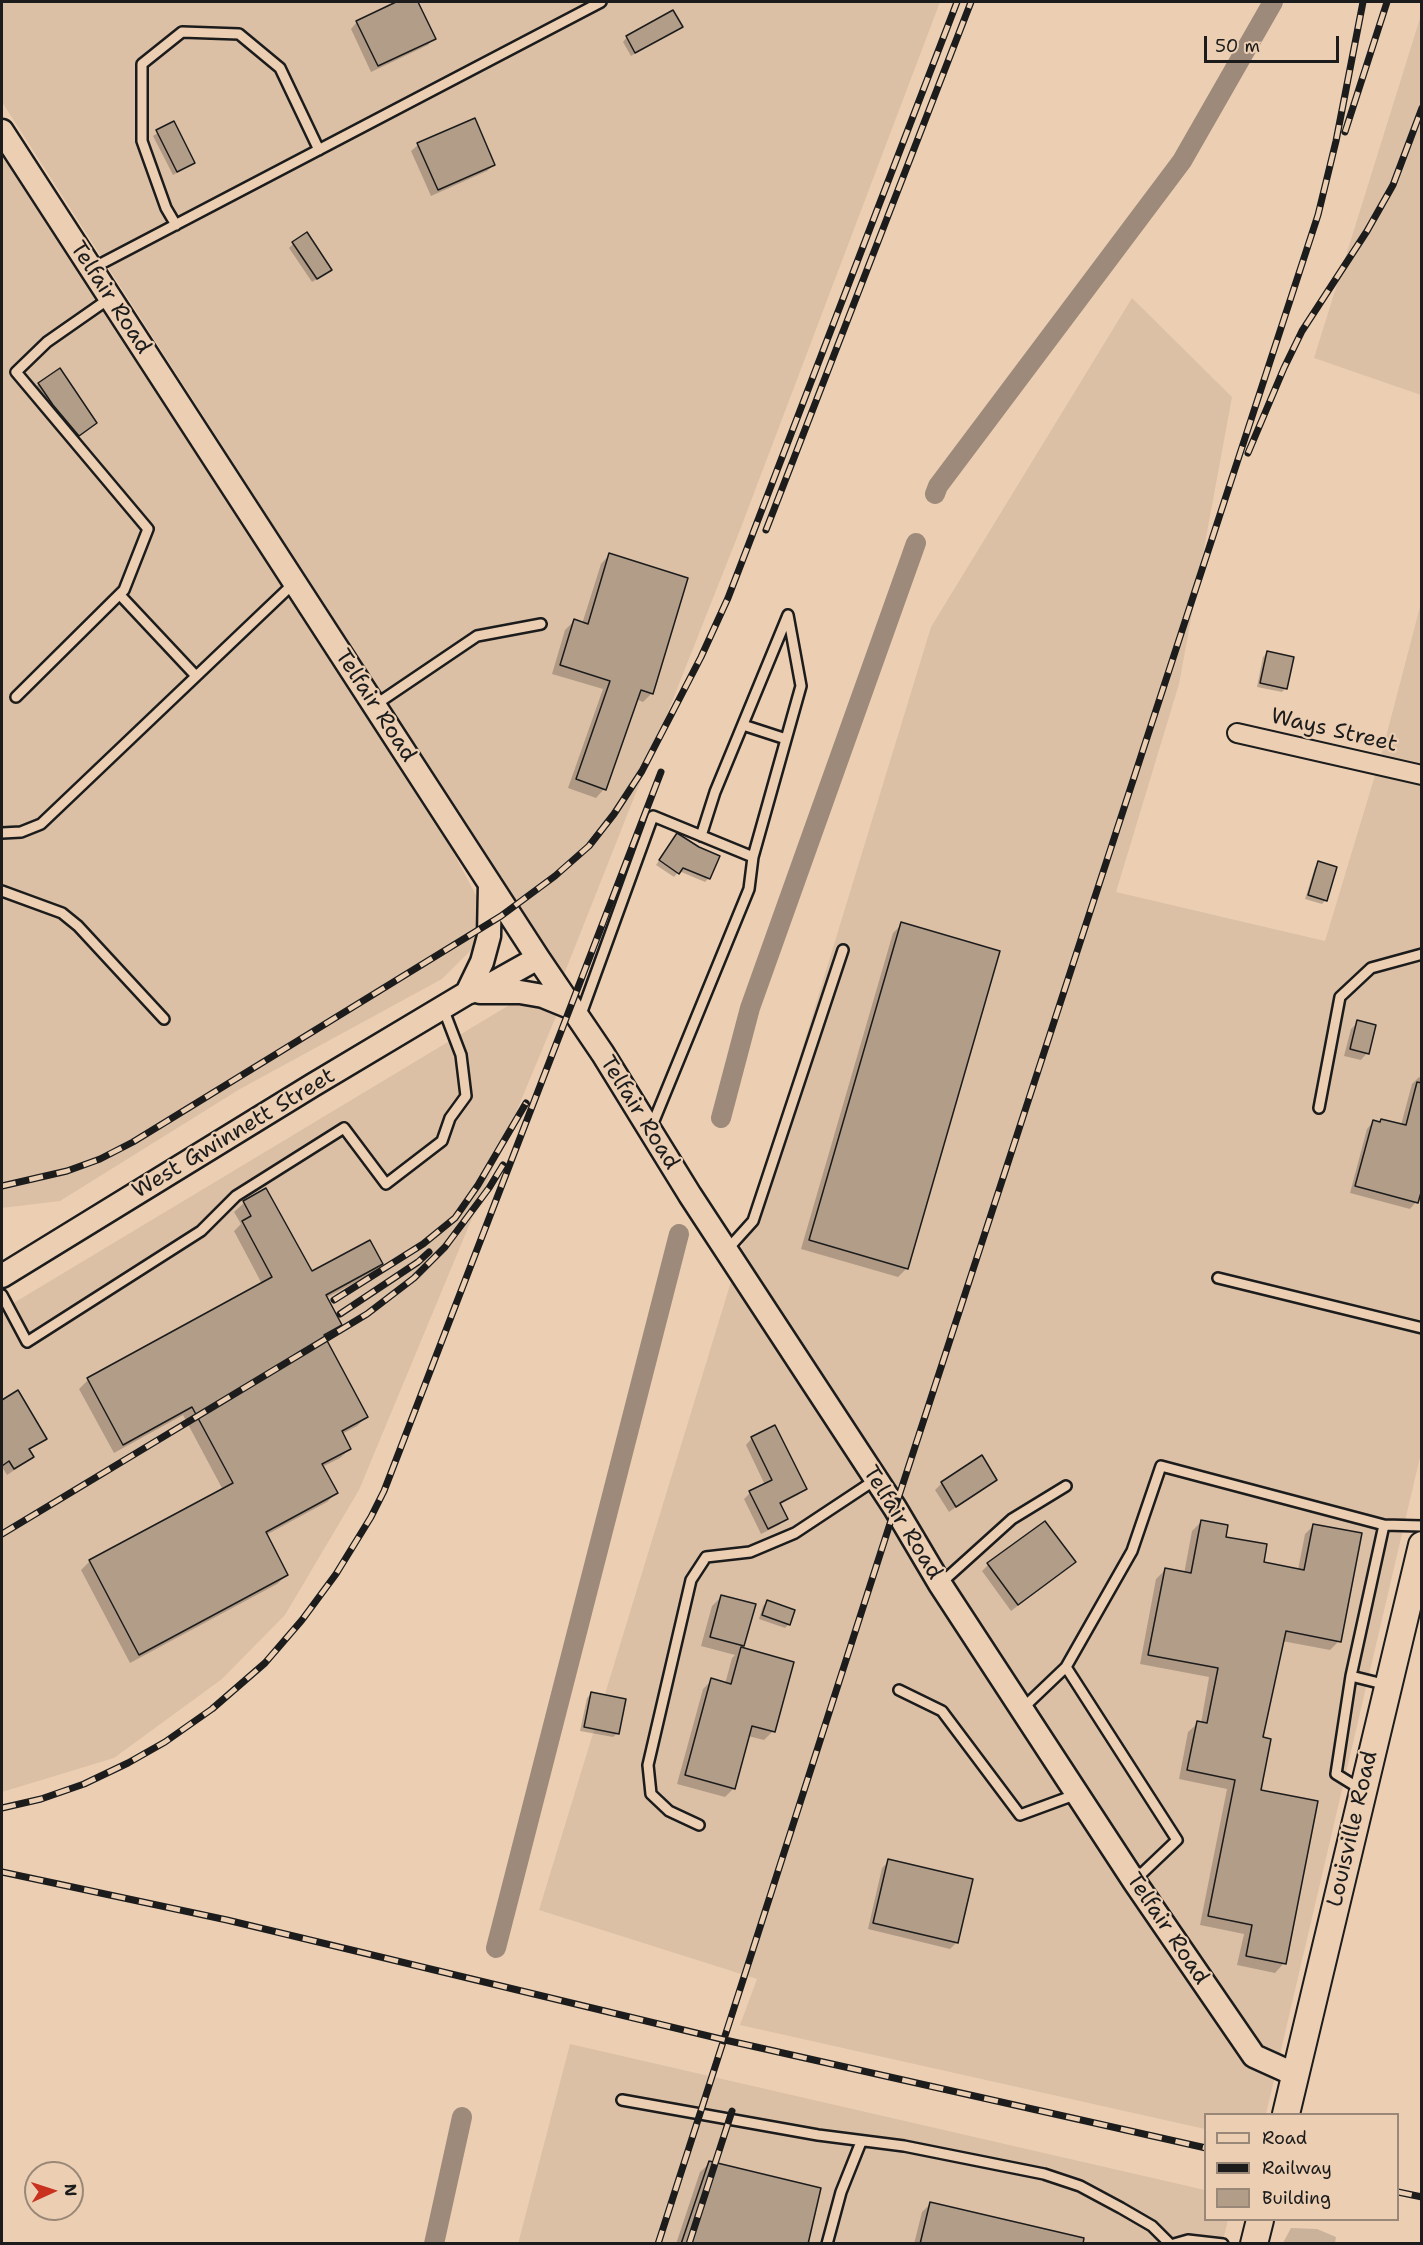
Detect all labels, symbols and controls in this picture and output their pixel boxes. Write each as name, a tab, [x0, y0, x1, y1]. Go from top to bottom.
scale bar	[1207, 24, 1342, 62]
text: 50 m	[1215, 34, 1260, 58]
street label: Telfair Road	[64, 237, 156, 359]
street label: Telfair Road	[329, 645, 421, 767]
street label: Ways Street	[1268, 704, 1400, 758]
street label: Telfair Road	[594, 1051, 684, 1175]
street label: West Gwinnett Street	[128, 1063, 340, 1205]
street label: Telfair Road	[857, 1461, 947, 1585]
street label: Louisville Road	[1322, 1748, 1384, 1910]
street label: Telfair Road	[1120, 1868, 1214, 1990]
legend	[1204, 2113, 1399, 2221]
text: Road	[1262, 2126, 1307, 2150]
text: Railway	[1262, 2156, 1332, 2180]
north arrow	[24, 2161, 84, 2221]
text: N	[60, 2183, 81, 2197]
text: Building	[1262, 2186, 1331, 2210]

